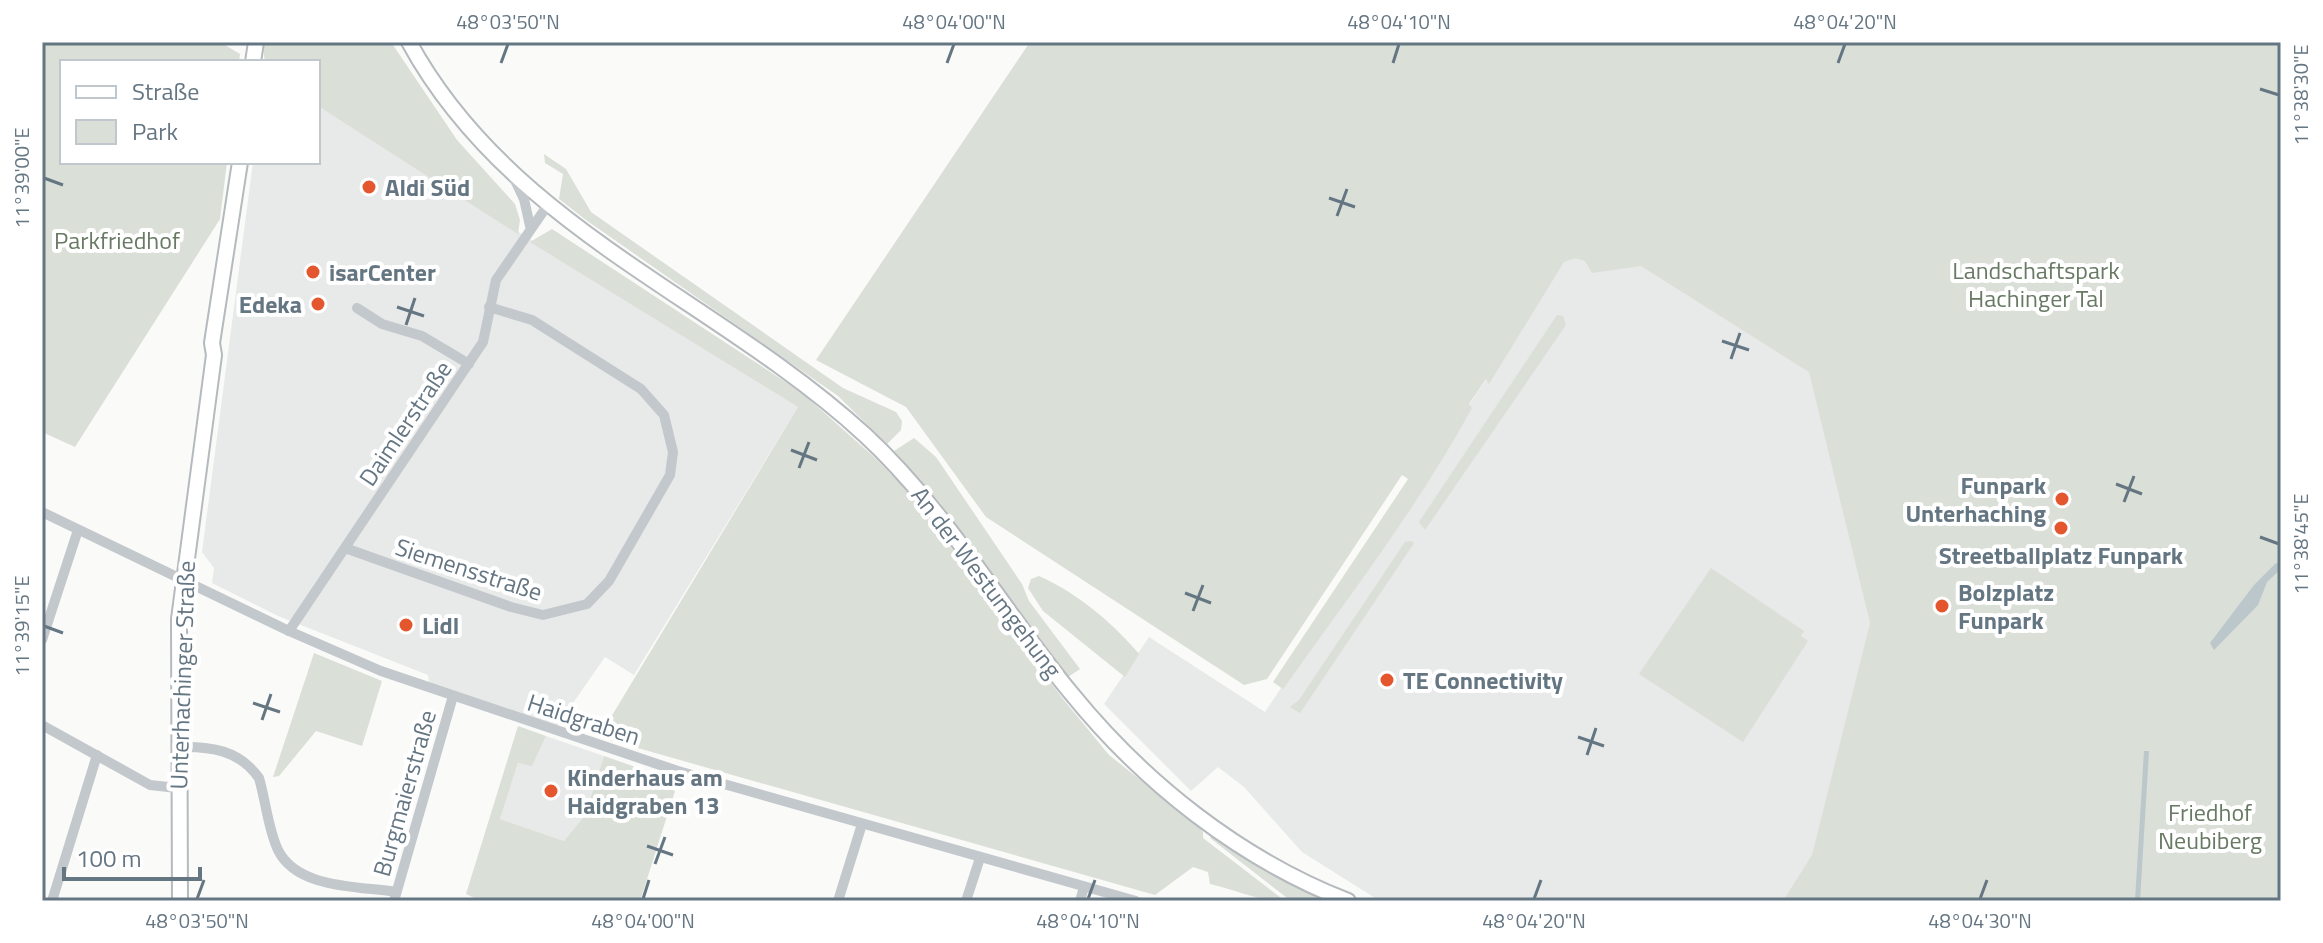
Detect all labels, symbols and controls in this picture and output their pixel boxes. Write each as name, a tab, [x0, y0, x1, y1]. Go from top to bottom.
text: 48°03'50"N	[456, 6, 560, 37]
text: 48°04'00"N	[902, 6, 1006, 37]
text: 48°04'10"N	[1347, 6, 1451, 37]
text: 48°04'20"N	[1793, 6, 1897, 37]
text: 11°38'30"E	[2285, 44, 2316, 146]
legend	[60, 60, 320, 164]
text: Straße	[132, 73, 199, 109]
text: Park	[132, 113, 178, 149]
text: 11°39'00"E	[6, 127, 37, 229]
place label: Aldi Süd	[385, 169, 470, 205]
marker: Aldi Süd	[360, 178, 378, 196]
park label: Parkfriedhof	[54, 222, 180, 258]
park label: Landschaftspark Hachinger Tal	[1952, 252, 2120, 316]
place label: isarCenter	[329, 254, 436, 290]
marker: isarCenter	[304, 263, 322, 281]
place label: Edeka	[239, 286, 302, 322]
marker: Edeka	[309, 295, 327, 313]
street label: Daimlerstraße	[350, 353, 460, 493]
place label: Funpark Unterhaching	[1905, 467, 2047, 531]
street label: An der Westumgehung	[903, 479, 1071, 685]
marker: Funpark Unterhaching	[2053, 490, 2071, 508]
text: 11°38'45"E	[2285, 493, 2316, 595]
marker: Streetballplatz Funpark	[2052, 519, 2070, 537]
street label: Siemensstraße	[391, 528, 547, 610]
place label: Streetballplatz Funpark	[1939, 537, 2184, 573]
street label: Unterhachinger Straße	[160, 560, 204, 790]
place label: Bolzplatz Funpark	[1958, 574, 2054, 638]
text: 11°39'15"E	[6, 575, 37, 677]
marker: Bolzplatz Funpark	[1933, 597, 1951, 615]
place label: Lidl	[422, 607, 459, 643]
marker: Lidl	[397, 616, 415, 634]
place label: TE Connectivity	[1403, 662, 1563, 698]
marker: TE Connectivity	[1378, 671, 1396, 689]
street label: Haidgraben	[523, 684, 645, 754]
street label: Burgmaierstraße	[363, 706, 445, 880]
place label: Kinderhaus am Haidgraben 13	[567, 759, 723, 823]
marker: Kinderhaus am Haidgraben 13	[542, 782, 560, 800]
park label: Friedhof Neubiberg	[2158, 794, 2262, 858]
scale bar	[64, 831, 200, 881]
text: 100 m	[76, 840, 142, 876]
text: 48°03'50"N	[145, 905, 249, 936]
text: 48°04'00"N	[591, 905, 695, 936]
text: 48°04'10"N	[1036, 905, 1140, 936]
text: 48°04'20"N	[1482, 905, 1586, 936]
text: 48°04'30"N	[1928, 905, 2032, 936]

